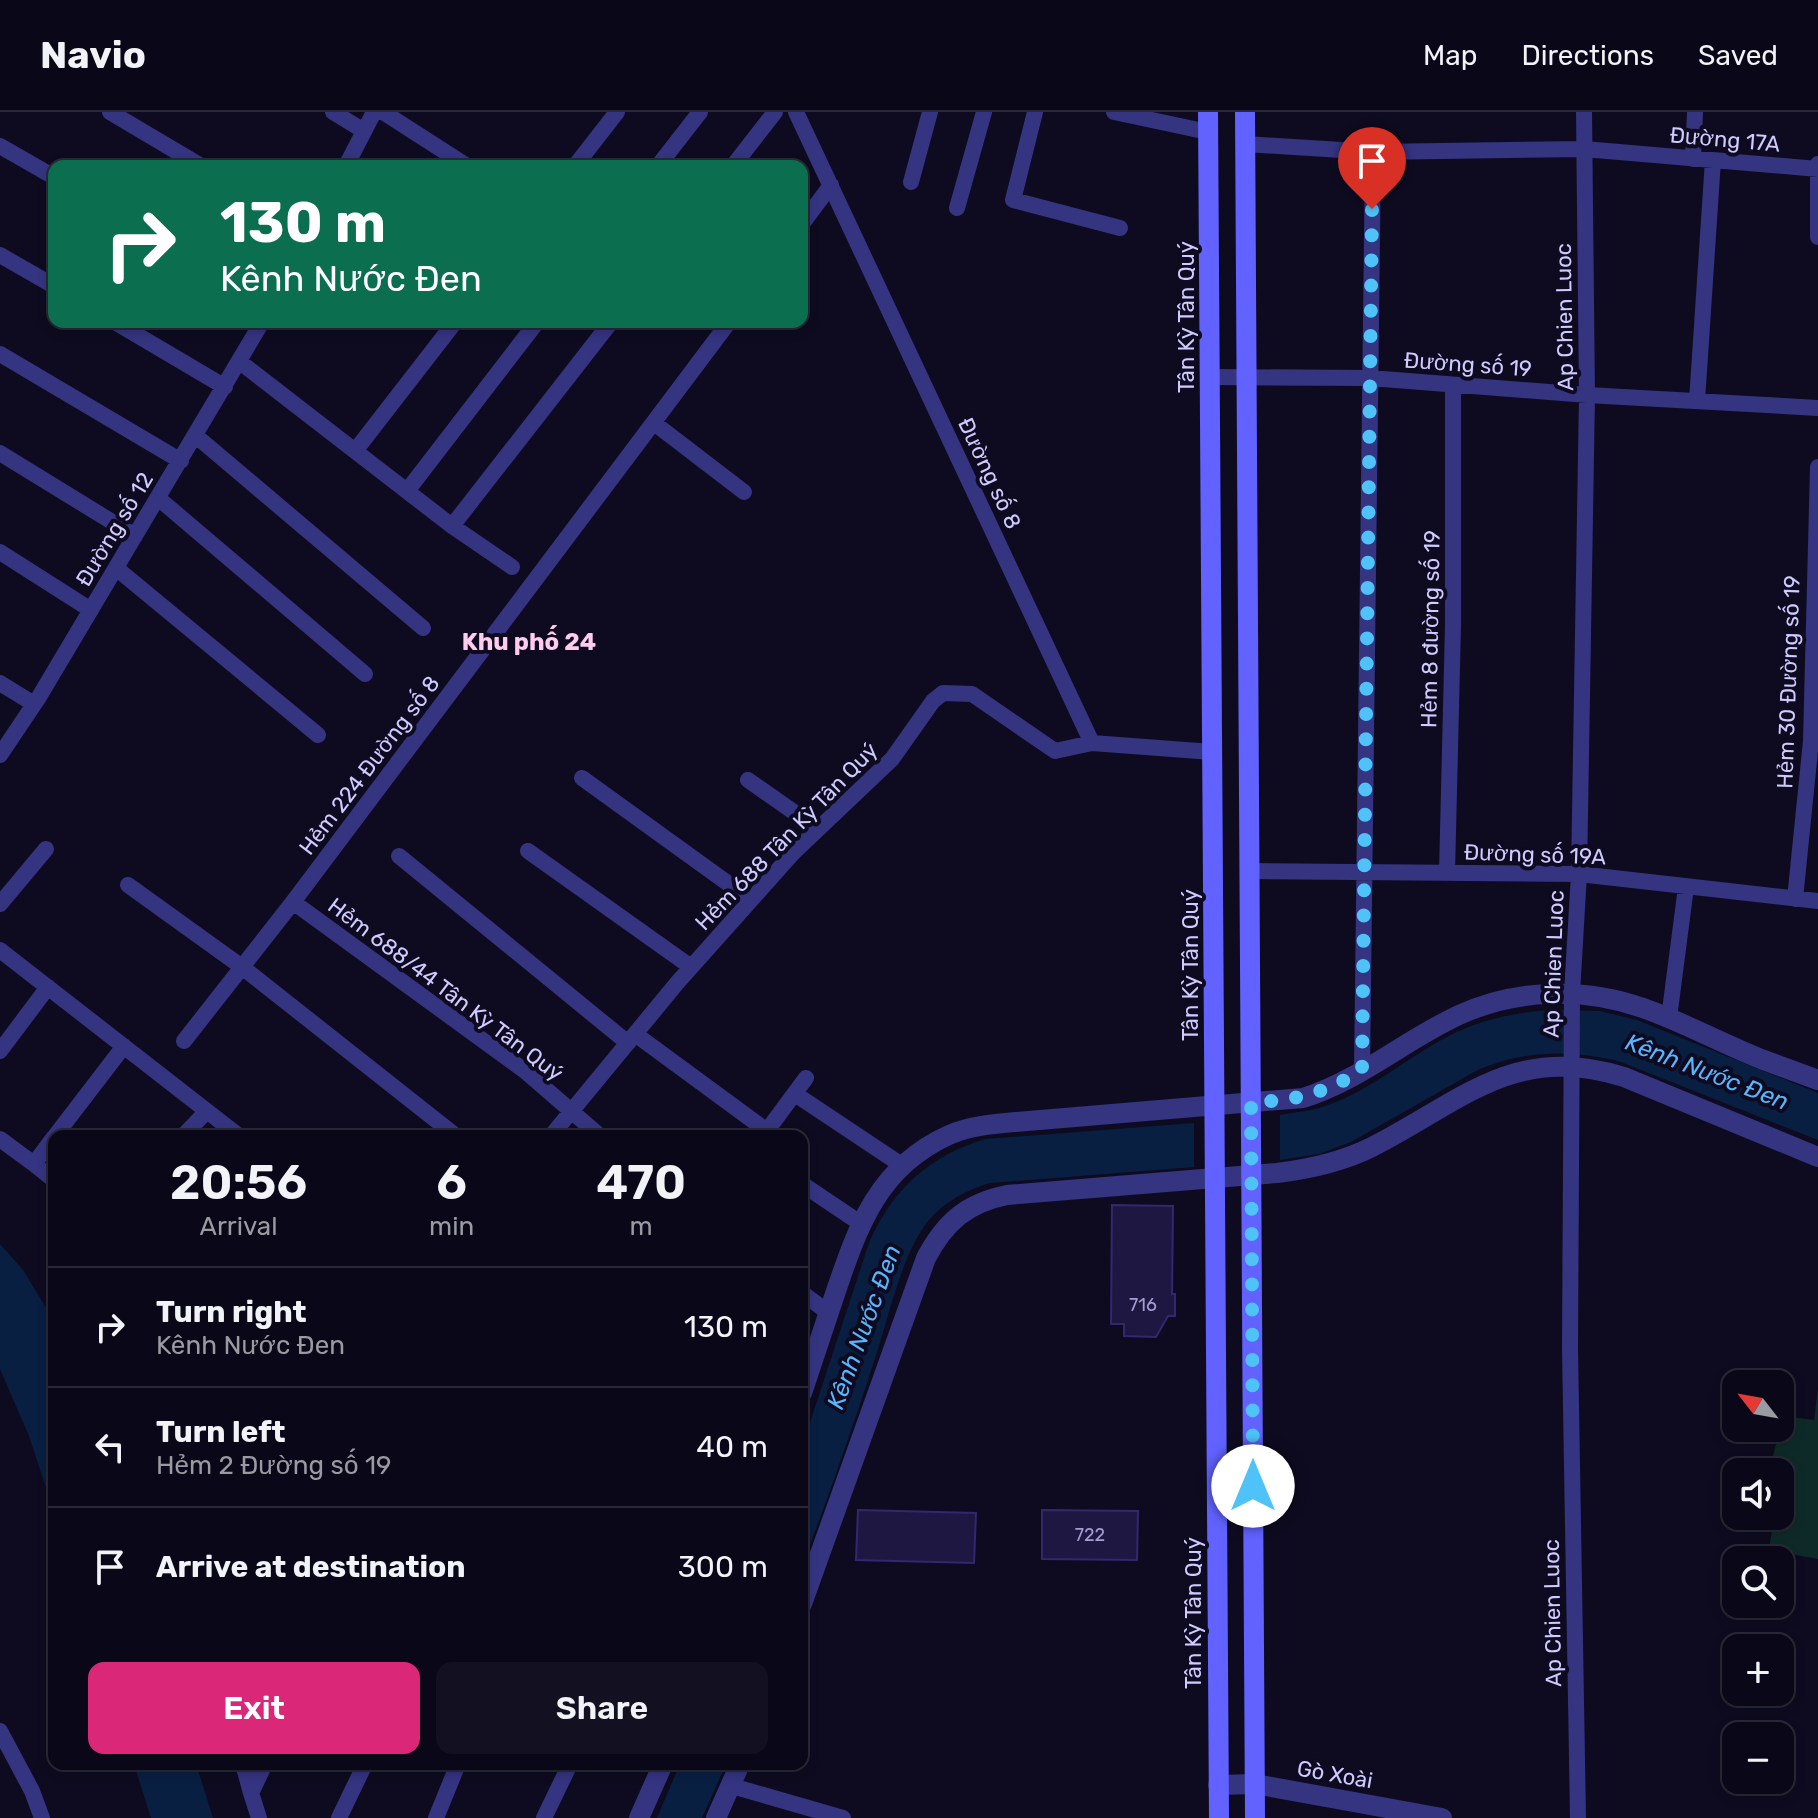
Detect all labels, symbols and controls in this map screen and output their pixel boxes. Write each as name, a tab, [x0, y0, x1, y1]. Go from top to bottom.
text: Navio	[40, 32, 146, 78]
text: Map	[1423, 39, 1477, 72]
text: Directions	[1521, 39, 1654, 72]
text: Saved	[1698, 39, 1778, 72]
street label: Đường 17A	[1669, 121, 1782, 158]
pin	[1338, 127, 1406, 209]
icon: arrive	[1350, 139, 1394, 183]
text: 130 m	[220, 190, 386, 256]
icon: right	[88, 192, 192, 296]
street label: Tân Kỳ Tân Quý	[1173, 241, 1200, 393]
street label: Ap Chien Luoc	[1550, 243, 1579, 391]
text: Kênh Nước Đen	[220, 257, 482, 300]
street label: Đường số 19	[1403, 347, 1533, 382]
street label: Đường số 8	[952, 413, 1027, 533]
street label: Đường số 12	[70, 467, 159, 591]
street label: Hẻm 8 đường số 19	[1415, 530, 1446, 728]
street label: Hẻm 30 Đường số 19	[1771, 575, 1806, 789]
district label: Khu phố 24	[462, 625, 596, 656]
street label: Hẻm 224 Đường số 8	[293, 670, 446, 860]
street label: Hẻm 688 Tân Kỳ Tân Quý	[689, 737, 883, 936]
street label: Đường số 19A	[1464, 839, 1607, 870]
street label: Tân Kỳ Tân Quý	[1177, 889, 1204, 1041]
street label: Ap Chien Luoc	[1537, 890, 1570, 1038]
street label: Hẻm 688/44 Tân Kỳ Tân Quý	[323, 892, 569, 1087]
water label: Kênh Nước Đen	[1622, 1028, 1792, 1116]
text: 20:56	[170, 1154, 307, 1211]
text: 6	[436, 1154, 467, 1211]
text: 470	[596, 1154, 686, 1211]
text: Arrival	[200, 1211, 278, 1242]
text: min	[429, 1211, 474, 1242]
text: m	[630, 1211, 653, 1242]
water label: Kênh Nước Đen	[821, 1241, 907, 1413]
text: Turn right	[156, 1294, 307, 1330]
house number: 716	[1129, 1294, 1157, 1316]
icon: right	[88, 1305, 132, 1349]
text: 130 m	[684, 1309, 768, 1345]
text: Kênh Nước Đen	[156, 1330, 345, 1361]
north arrow	[1722, 1370, 1794, 1442]
map controls	[1722, 1370, 1794, 1794]
text: Turn left	[156, 1414, 286, 1450]
icon: left	[88, 1425, 132, 1469]
text: 40 m	[696, 1429, 768, 1465]
position arrow	[1211, 1444, 1295, 1528]
text: Hẻm 2 Đường số 19	[156, 1450, 392, 1481]
button: sound	[1722, 1458, 1794, 1530]
house number: 722	[1075, 1524, 1105, 1546]
street label: Tân Kỳ Tân Quý	[1180, 1537, 1207, 1689]
street label: Ap Chien Luoc	[1538, 1539, 1567, 1687]
icon: arrive	[88, 1545, 132, 1589]
button: search	[1722, 1546, 1794, 1618]
text: Arrive at destination	[156, 1549, 466, 1585]
text: 300 m	[678, 1549, 768, 1585]
button: +	[1722, 1634, 1794, 1706]
button: Exit	[88, 1662, 420, 1754]
button: Share	[436, 1662, 768, 1754]
button: −	[1722, 1722, 1794, 1794]
street label: Gò Xoài	[1295, 1755, 1375, 1794]

